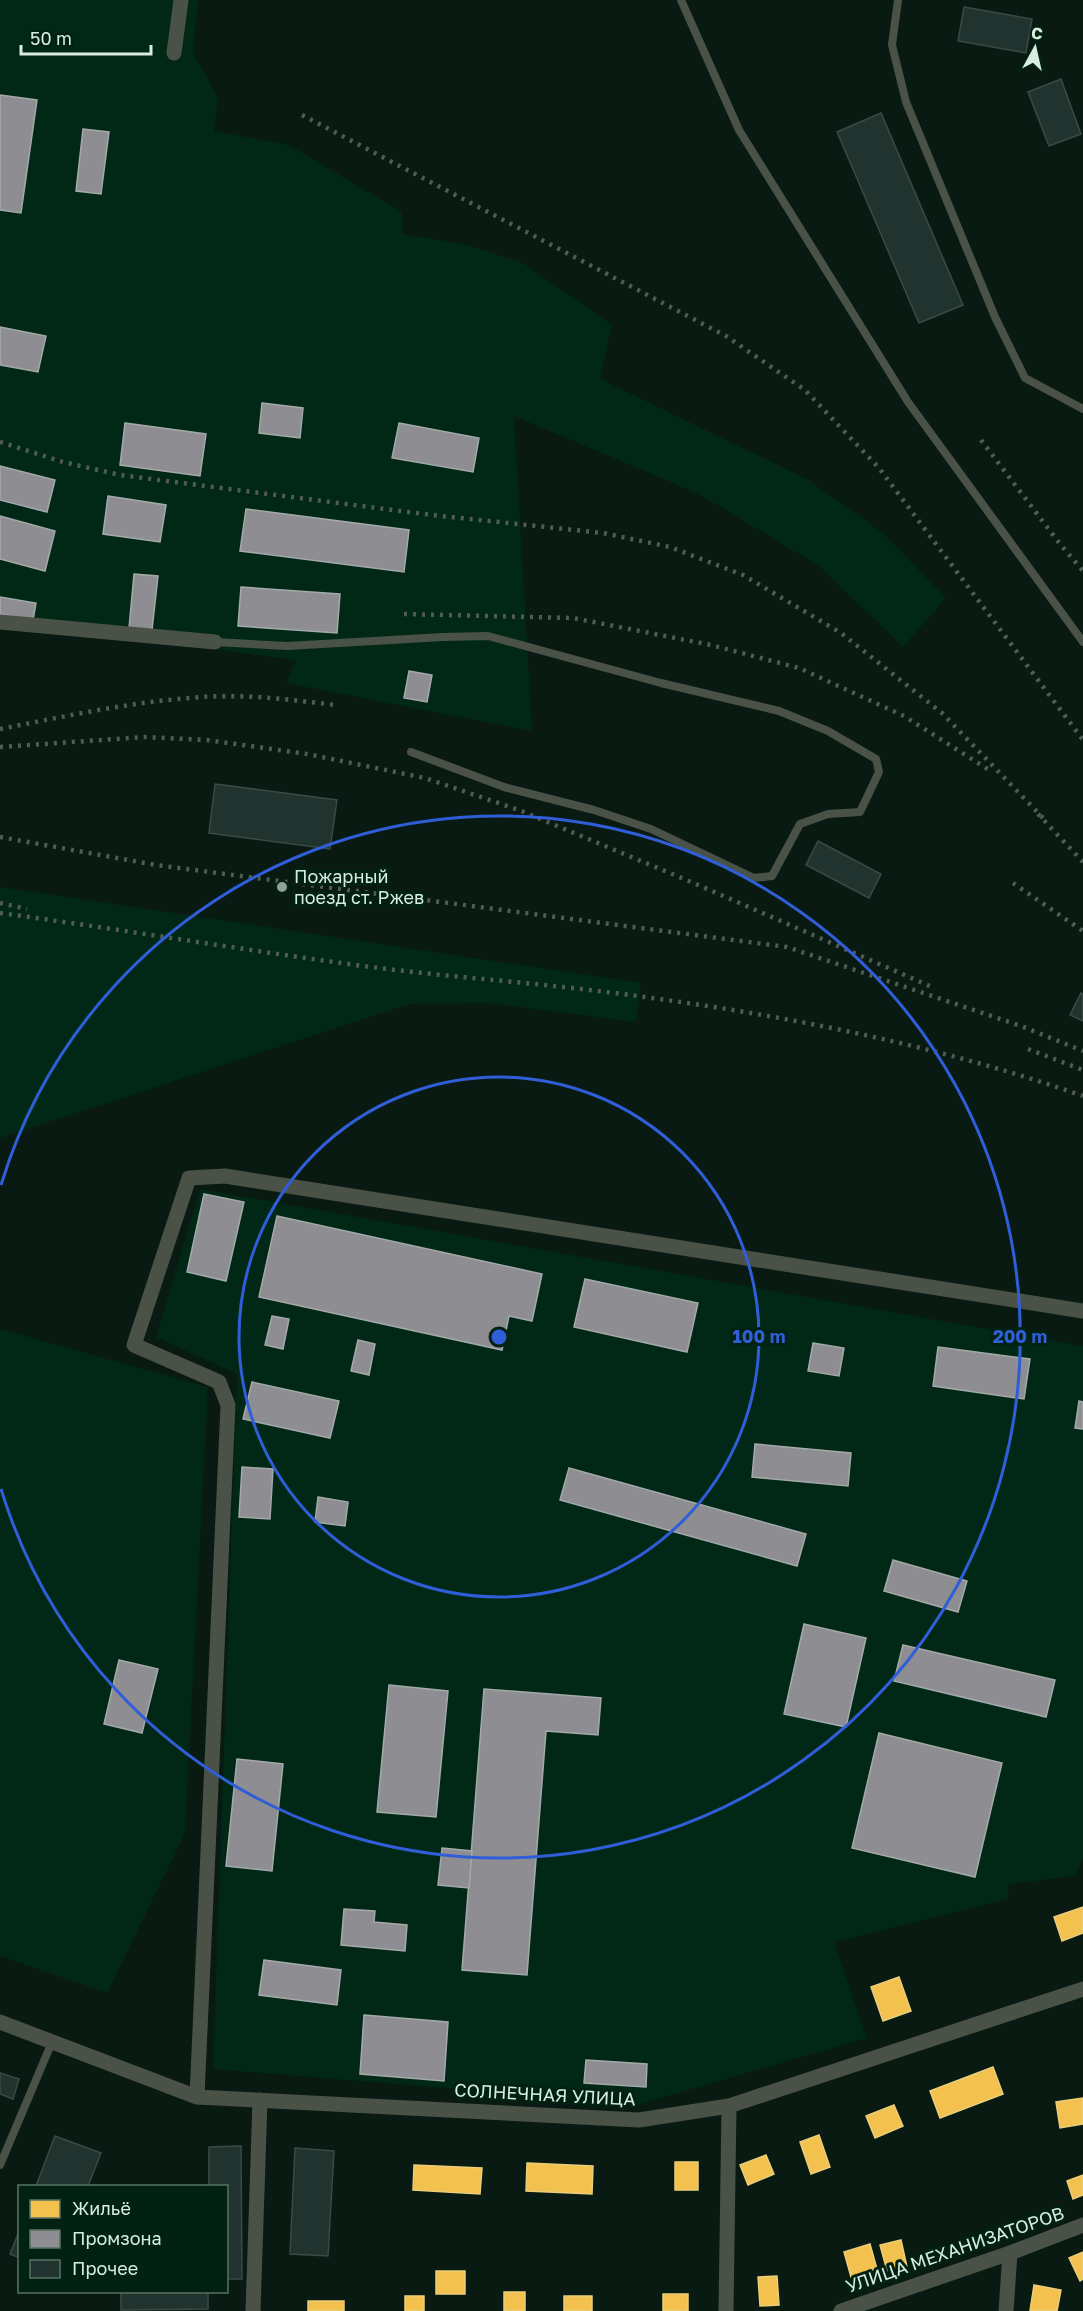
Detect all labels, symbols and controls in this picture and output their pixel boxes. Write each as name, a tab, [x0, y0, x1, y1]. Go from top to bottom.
scale bar	[21, 18, 152, 56]
north arrow	[1005, 18, 1065, 78]
text: С	[1030, 22, 1044, 44]
text: 50 m	[30, 27, 72, 49]
place label: Пожарный поезд ст. Ржев	[294, 865, 424, 908]
marker: Пожарный поезд ст. Ржев	[275, 880, 289, 894]
text: 100 m	[733, 1325, 785, 1347]
text: 200 m	[993, 1325, 1047, 1347]
centre of rings	[489, 1327, 509, 1347]
street label: СОЛНЕЧНАЯ УЛИЦА	[454, 2078, 636, 2110]
legend	[18, 2185, 228, 2293]
text: Жильё	[72, 2197, 131, 2219]
street label: УЛИЦА МЕХАНИЗАТОРОВ	[843, 2201, 1067, 2297]
text: Промзона	[72, 2227, 162, 2249]
text: Прочее	[72, 2257, 138, 2279]

